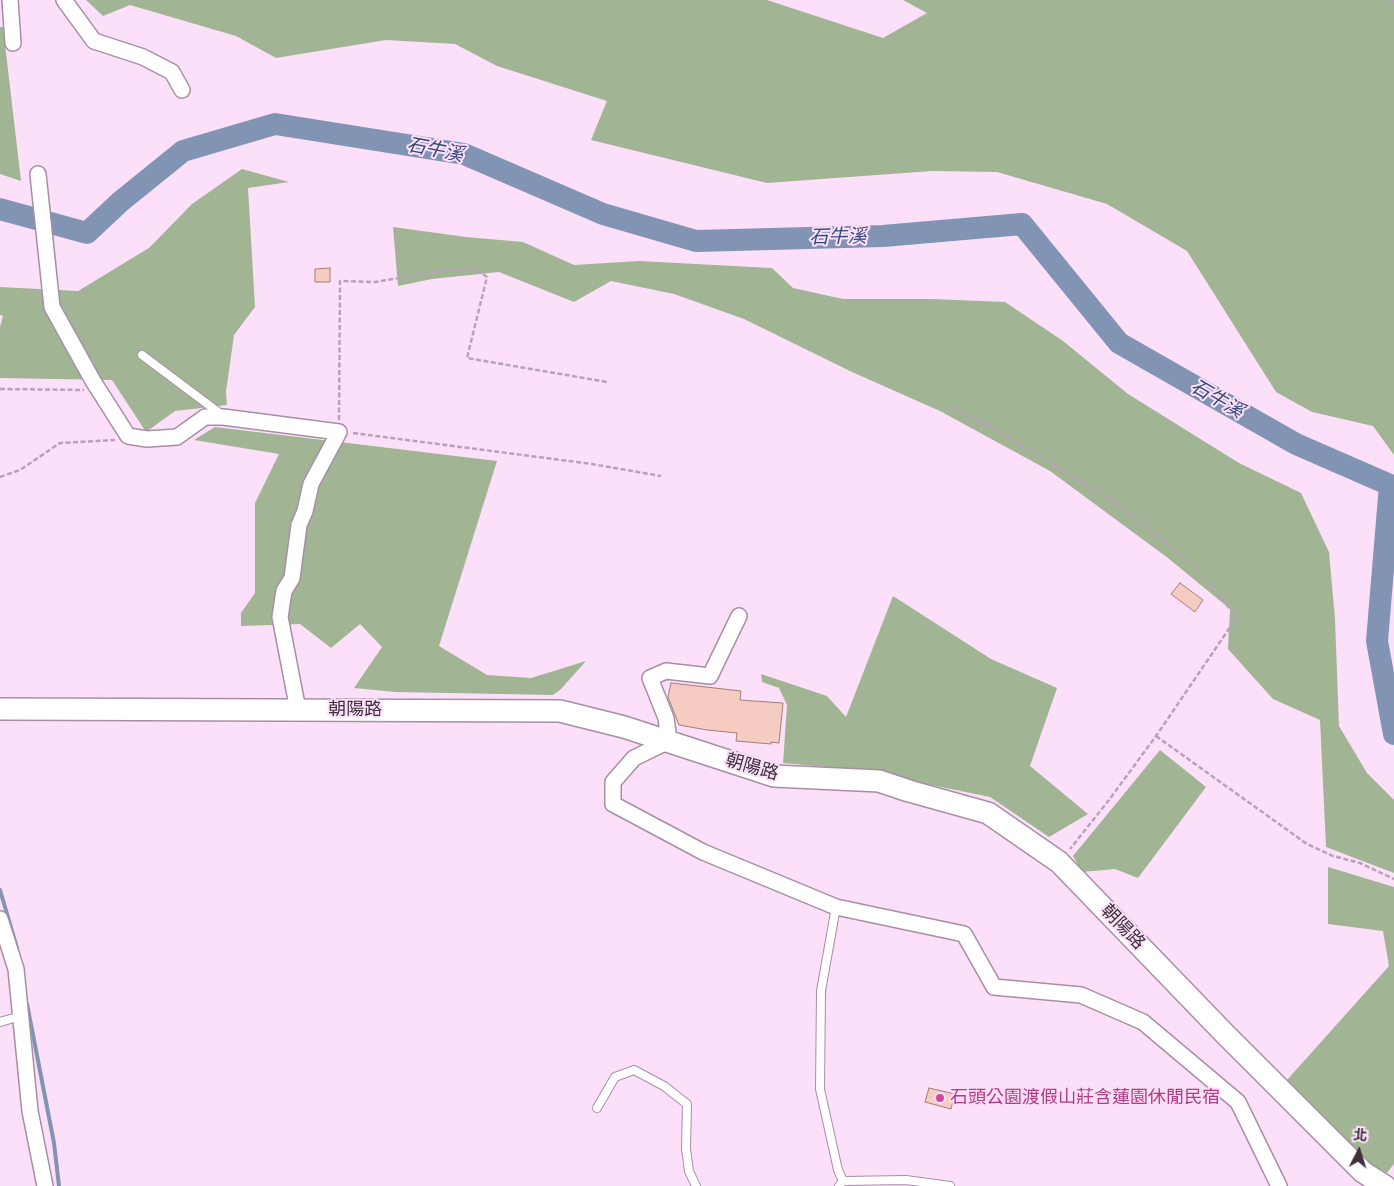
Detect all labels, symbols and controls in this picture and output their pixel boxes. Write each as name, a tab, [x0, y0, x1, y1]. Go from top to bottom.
water label: 石牛溪	[405, 133, 465, 167]
water label: 石牛溪	[809, 225, 867, 249]
water label: 石牛溪	[1187, 375, 1247, 423]
street label: 朝陽路	[328, 699, 382, 721]
street label: 朝陽路	[723, 749, 781, 785]
street label: 朝陽路	[1096, 900, 1150, 954]
place label: 石頭公園渡假山莊含蓮園休閒民宿	[950, 1087, 1220, 1109]
marker: 石頭公園渡假山莊含蓮園休閒民宿	[934, 1092, 946, 1104]
north arrow	[1334, 1126, 1384, 1176]
text: 北	[1353, 1128, 1368, 1144]

